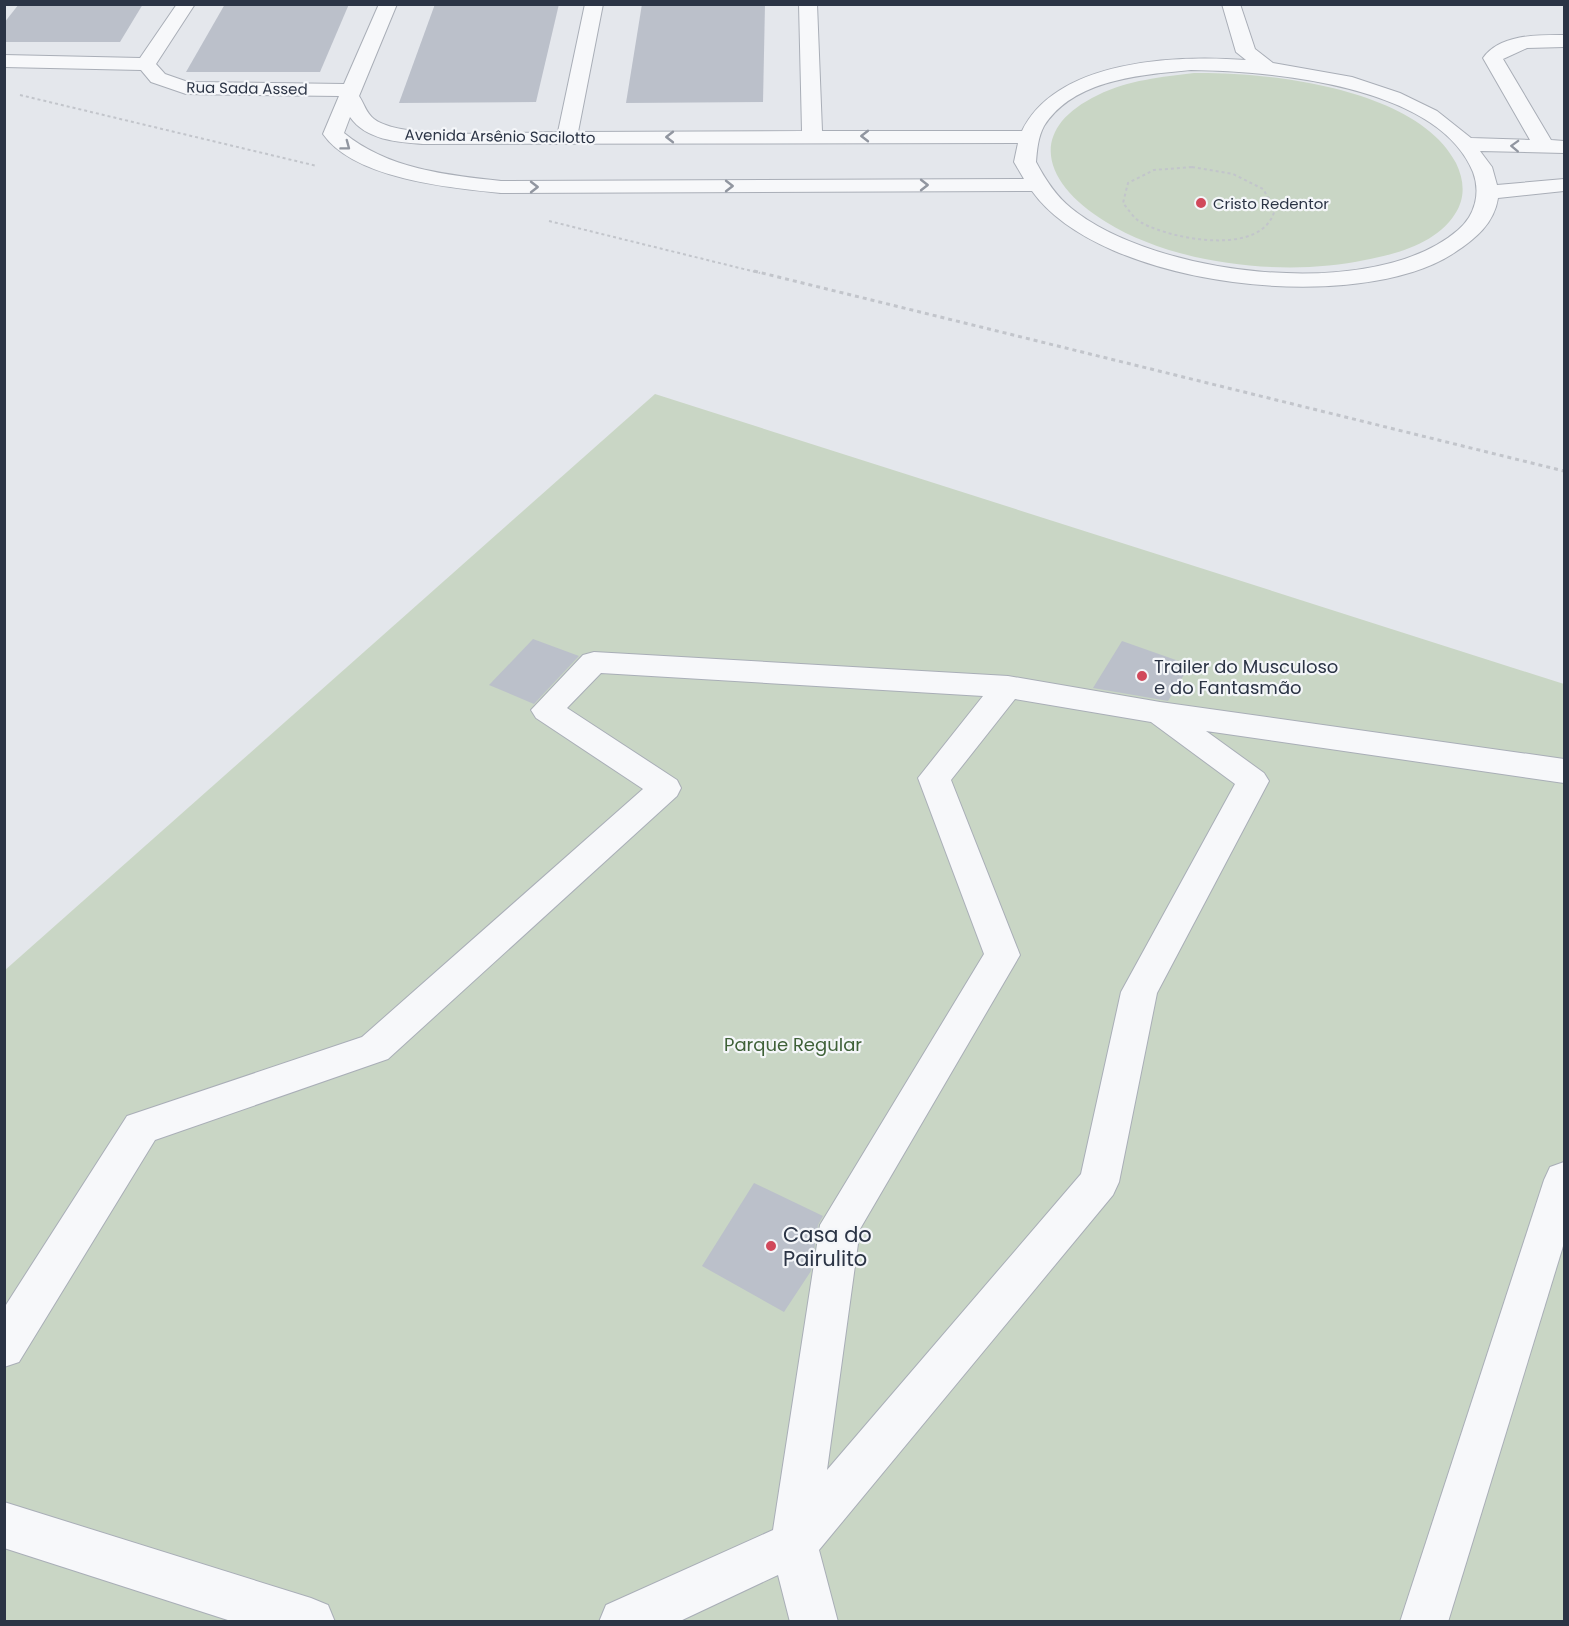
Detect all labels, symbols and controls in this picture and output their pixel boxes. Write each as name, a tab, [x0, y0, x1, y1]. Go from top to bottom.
street label: Rua Sada Assed	[186, 76, 308, 100]
street label: Avenida Arsênio Sacilotto	[404, 124, 596, 148]
one-way arrow	[861, 130, 870, 142]
one-way arrow	[666, 131, 675, 143]
one-way arrow	[340, 138, 351, 149]
one-way arrow	[1511, 140, 1520, 153]
one-way arrow	[919, 178, 928, 191]
one-way arrow	[724, 180, 733, 192]
one-way arrow	[529, 181, 538, 193]
place label: Cristo Redentor	[1213, 193, 1329, 214]
marker: Cristo Redentor	[1194, 196, 1208, 210]
place label: Trailer do Musculoso e do Fantasmão	[1154, 654, 1338, 700]
marker: Trailer do Musculoso e do Fantasmão	[1135, 669, 1149, 683]
park label: Parque Regular	[724, 1032, 862, 1057]
place label: Casa do Pairulito	[783, 1220, 872, 1273]
marker: Casa do Pairulito	[764, 1239, 778, 1253]

